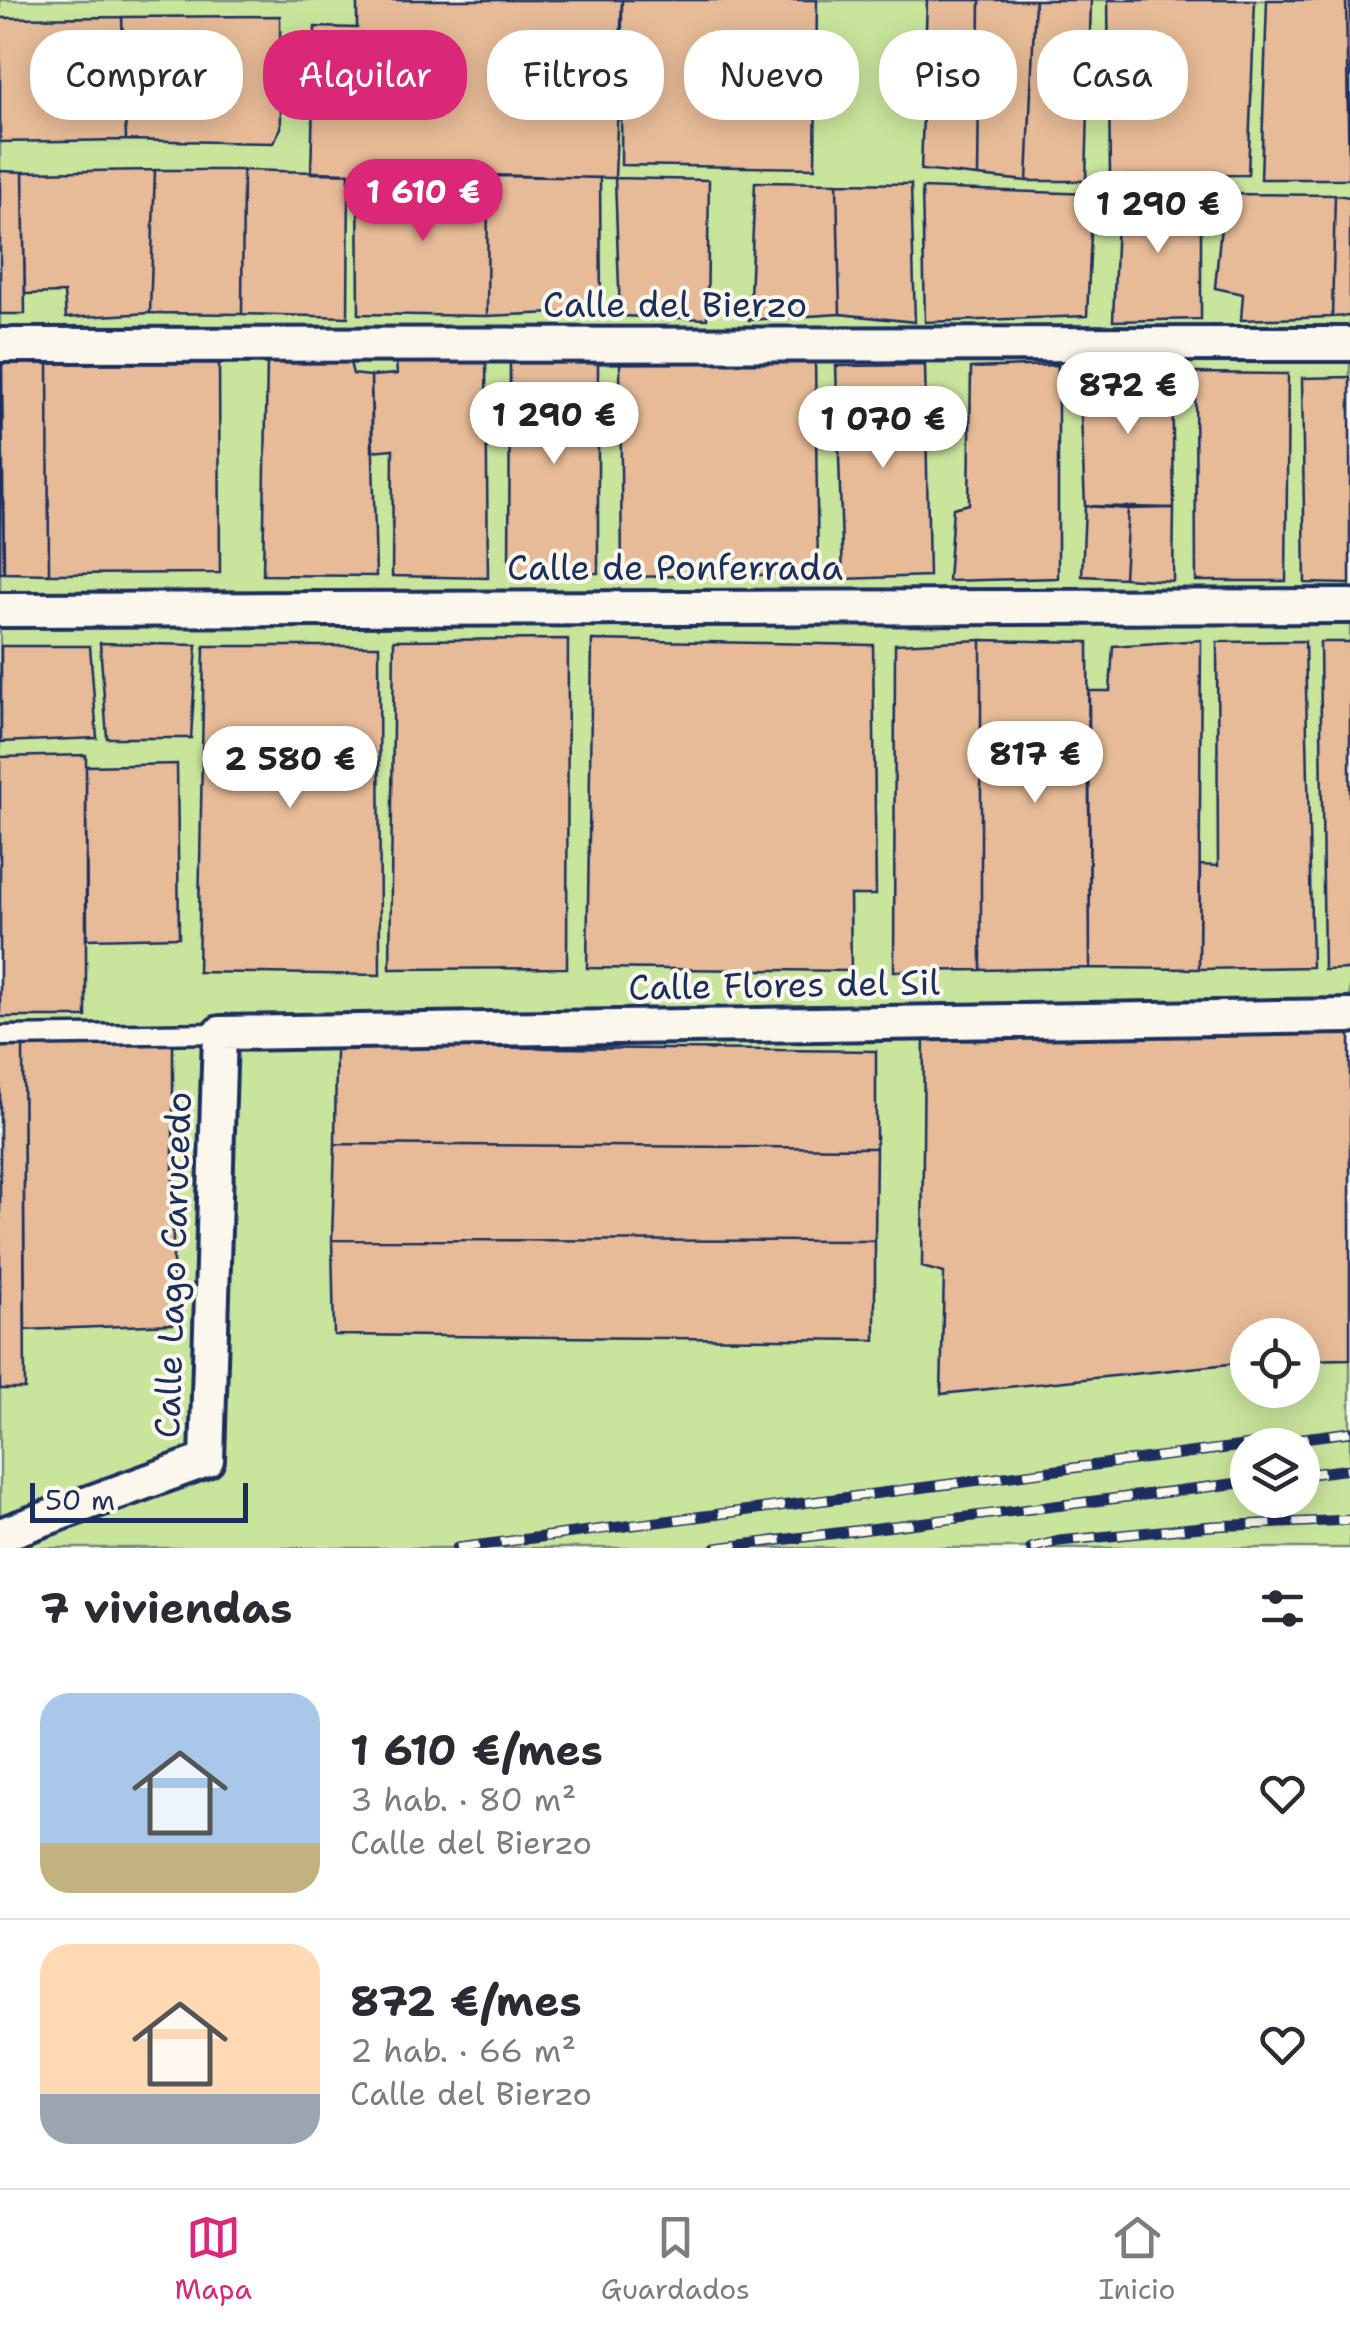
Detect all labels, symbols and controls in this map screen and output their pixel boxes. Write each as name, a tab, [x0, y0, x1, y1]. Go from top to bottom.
chip: Comprar	[30, 30, 243, 120]
chip: Alquilar	[263, 30, 467, 120]
chip: Filtros	[487, 30, 664, 120]
chip: Nuevo	[684, 30, 859, 120]
chip: Piso	[879, 30, 1017, 120]
chip: Casa	[1037, 30, 1188, 120]
pin: 1 610 €	[331, 159, 515, 244]
text: 1 610 €	[366, 170, 480, 213]
pin: 1 290 €	[1066, 171, 1250, 256]
text: 1 290 €	[1096, 182, 1220, 225]
street label: Calle del Bierzo	[543, 281, 807, 328]
pin: 872 €	[1058, 352, 1198, 437]
text: 872 €	[1079, 363, 1177, 406]
pin: 1 290 €	[462, 382, 646, 467]
pin: 1 070 €	[791, 386, 975, 471]
text: 1 290 €	[492, 393, 616, 436]
text: 1 070 €	[820, 397, 946, 440]
street label: Calle de Ponferrada	[507, 544, 843, 591]
pin: 817 €	[965, 721, 1105, 806]
pin: 2 580 €	[198, 726, 382, 811]
text: 817 €	[989, 732, 1081, 775]
text: 2 580 €	[224, 737, 356, 780]
street label: Calle Flores del Sil	[628, 958, 941, 1011]
street label: Calle Lago Carucedo	[143, 1091, 202, 1439]
map controls	[1230, 1318, 1320, 1518]
button: locate	[1230, 1318, 1320, 1408]
button: layers	[1230, 1428, 1320, 1518]
scale bar	[30, 1478, 248, 1522]
text: 50 m	[45, 1481, 115, 1519]
text: 7 viviendas	[40, 1580, 292, 1636]
icon: filters	[1255, 1581, 1310, 1636]
text: 1 610 €/mes	[350, 1722, 603, 1778]
icon: home	[120, 1733, 240, 1853]
icon: heart	[1255, 1766, 1310, 1821]
text: 3 hab. · 80 m²	[350, 1778, 576, 1821]
text: Calle del Bierzo	[350, 1821, 592, 1864]
text: 872 €/mes	[350, 1973, 582, 2029]
icon: home	[120, 1984, 240, 2104]
icon: heart	[1255, 2017, 1310, 2072]
text: 2 hab. · 66 m²	[350, 2029, 576, 2072]
text: Calle del Bierzo	[350, 2072, 592, 2115]
tab: Mapa	[174, 2210, 252, 2308]
tab: Guardados	[601, 2210, 750, 2308]
tab: Inicio	[1099, 2210, 1176, 2308]

